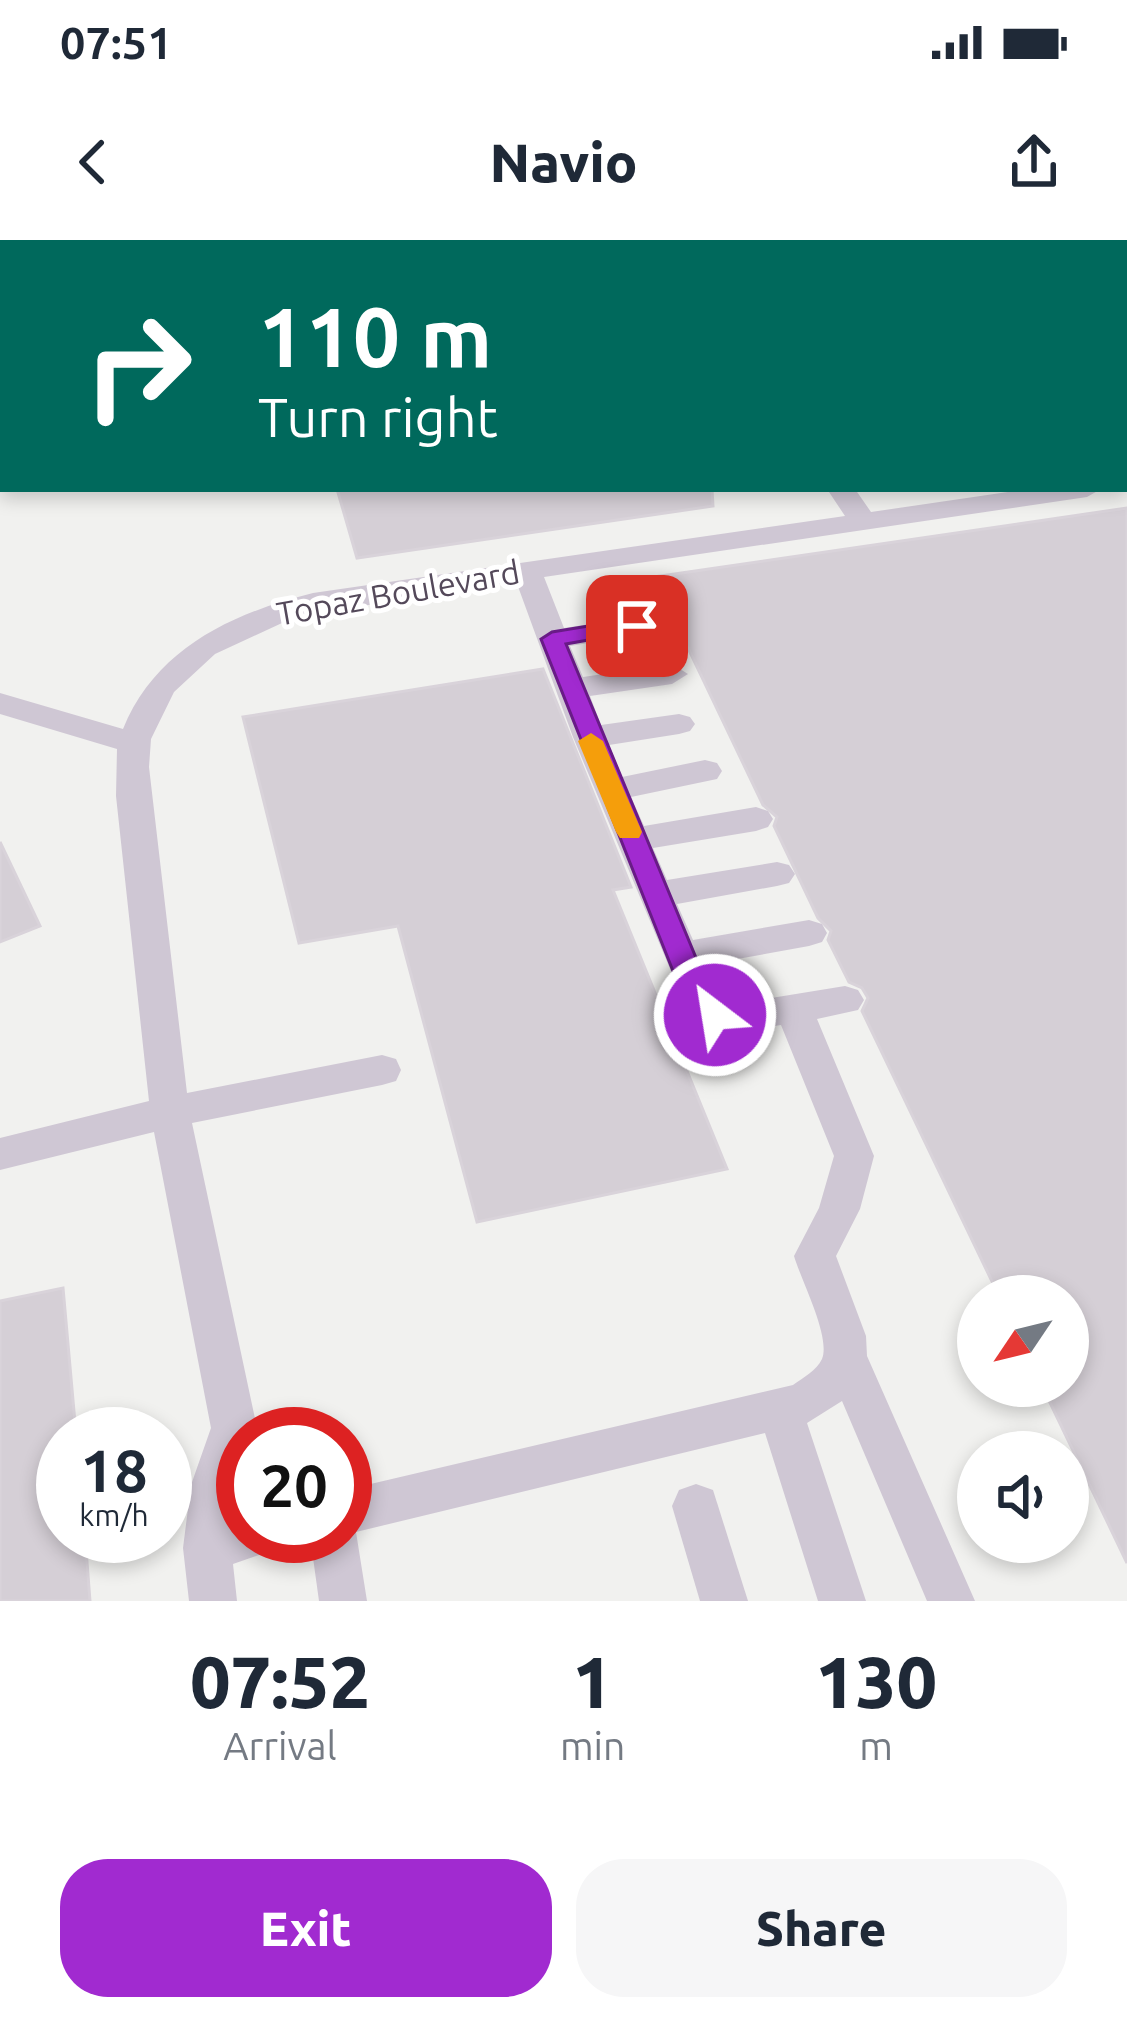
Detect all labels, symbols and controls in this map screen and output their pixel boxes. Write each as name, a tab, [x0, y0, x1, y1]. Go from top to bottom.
text: 07:51	[60, 17, 173, 68]
icon: back	[60, 129, 126, 195]
icon: share	[1001, 129, 1067, 195]
text: Navio	[489, 132, 638, 192]
icon: right	[60, 288, 216, 444]
text: 110 m	[258, 289, 492, 383]
text: Turn right	[258, 387, 498, 447]
street label: Topaz Boulevard	[274, 552, 522, 632]
pin	[586, 575, 688, 677]
icon: arrive	[604, 593, 670, 659]
position arrow	[652, 952, 778, 1078]
north arrow	[957, 1275, 1089, 1407]
map controls	[957, 1275, 1089, 1563]
speed limit sign: 20	[216, 1407, 372, 1563]
button: sound	[957, 1431, 1089, 1563]
text: 18	[80, 1436, 148, 1503]
text: km/h	[79, 1498, 149, 1532]
text: 07:52	[190, 1641, 370, 1722]
text: 1	[572, 1641, 613, 1722]
text: 130	[815, 1641, 937, 1722]
text: Arrival	[223, 1724, 337, 1767]
text: min	[560, 1724, 625, 1767]
text: m	[859, 1724, 893, 1767]
button: Exit	[60, 1859, 552, 1997]
button: Share	[576, 1859, 1067, 1997]

